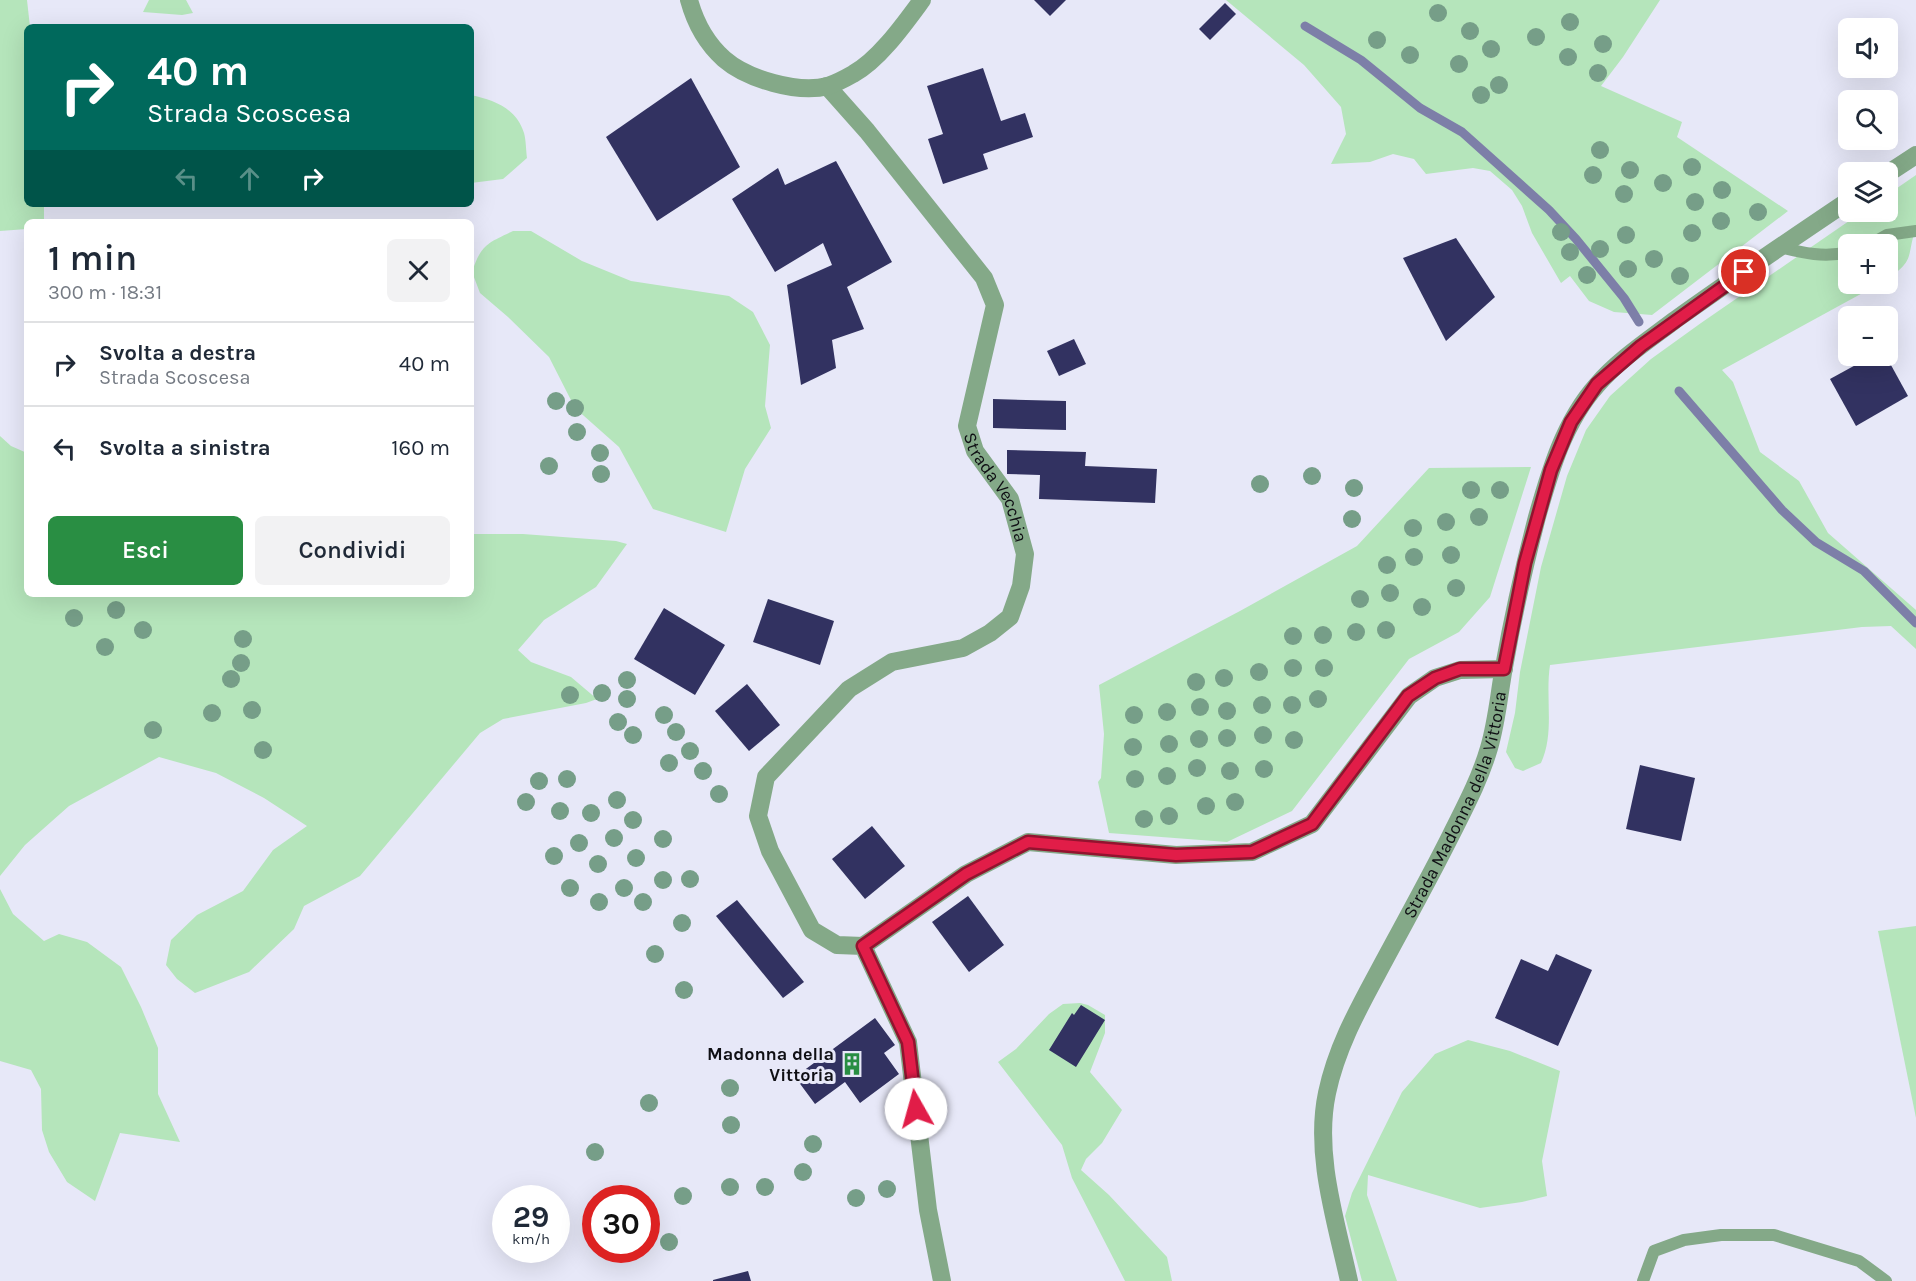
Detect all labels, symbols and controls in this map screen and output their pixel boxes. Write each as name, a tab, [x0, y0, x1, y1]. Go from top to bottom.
map controls	[1838, 18, 1898, 366]
button: sound	[1838, 18, 1898, 78]
text: 40 m	[147, 46, 249, 96]
icon: right	[48, 48, 126, 126]
button: search	[1838, 90, 1898, 150]
text: Strada Scoscesa	[147, 97, 351, 129]
icon: left	[170, 162, 203, 195]
icon: ahead	[233, 162, 266, 195]
icon: right	[296, 162, 329, 195]
button: layers	[1838, 162, 1898, 222]
button: +	[1838, 234, 1898, 294]
text: 1 min	[48, 237, 137, 279]
button: close	[387, 239, 450, 302]
pin	[1718, 246, 1769, 297]
icon: arrive	[1727, 255, 1760, 288]
text: 300 m · 18:31	[48, 281, 162, 304]
button: −	[1838, 306, 1898, 366]
text: Svolta a destra	[99, 340, 256, 366]
icon: right	[48, 348, 81, 381]
text: 40 m	[399, 351, 450, 377]
text: Strada Scoscesa	[99, 366, 250, 389]
street label: Strada Vecchia	[959, 430, 1032, 545]
icon: left	[48, 432, 81, 465]
text: Svolta a sinistra	[99, 435, 271, 461]
text: 160 m	[391, 435, 450, 461]
button: Esci	[48, 516, 243, 585]
button: Condividi	[255, 516, 450, 585]
street label: Strada Madonna della Vittoria	[1398, 690, 1511, 922]
place label: Madonna della Vittoria	[707, 1043, 834, 1086]
building icon: Madonna della Vittoria	[839, 1051, 865, 1077]
position arrow	[884, 1077, 948, 1141]
speed limit sign: 30	[582, 1185, 660, 1263]
text: 29	[513, 1199, 549, 1235]
text: km/h	[512, 1230, 550, 1248]

